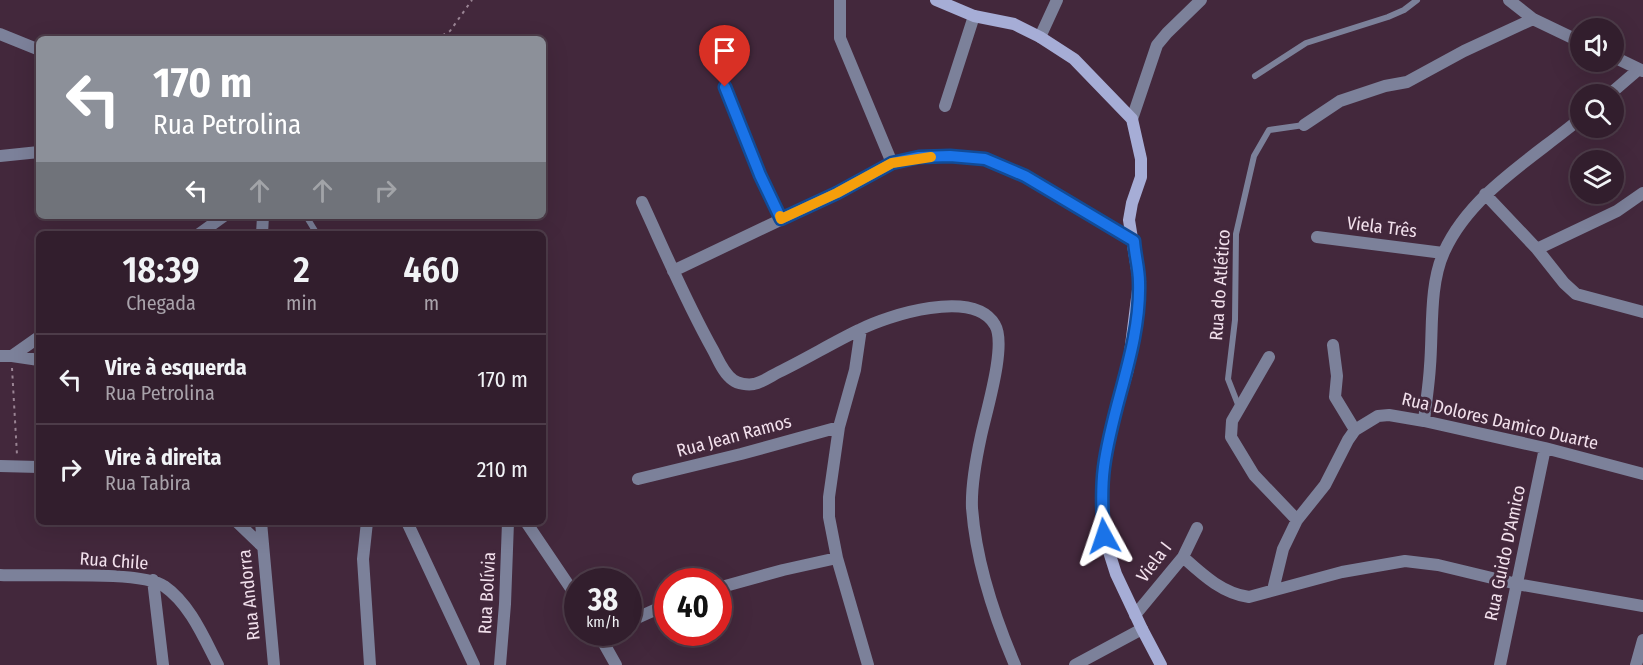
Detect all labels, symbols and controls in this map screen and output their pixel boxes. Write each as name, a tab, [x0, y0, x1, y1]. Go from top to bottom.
map controls	[1570, 18, 1624, 204]
button: sound	[1570, 18, 1624, 72]
pin	[699, 25, 750, 87]
icon: arrive	[708, 34, 741, 67]
text: 170 m	[153, 58, 252, 108]
icon: left	[54, 60, 132, 138]
button: search	[1570, 84, 1624, 138]
text: Rua Petrolina	[153, 109, 301, 141]
button: layers	[1570, 150, 1624, 204]
icon: left	[180, 174, 213, 207]
icon: ahead	[243, 174, 276, 207]
icon: ahead	[306, 174, 339, 207]
icon: right	[369, 174, 402, 207]
street label: Viela Três	[1346, 212, 1419, 242]
street label: Rua do Atlético	[1205, 229, 1235, 341]
text: 18:39	[122, 248, 200, 292]
text: 2	[293, 248, 310, 292]
text: 460	[403, 248, 460, 292]
text: Chegada	[126, 291, 196, 315]
text: min	[286, 291, 317, 315]
text: m	[424, 291, 439, 315]
text: Vire à esquerda	[105, 354, 247, 381]
icon: left	[54, 363, 87, 396]
text: 170 m	[477, 366, 528, 393]
text: Rua Petrolina	[105, 381, 215, 405]
street label: Rua Dolores Damico Duarte	[1400, 388, 1600, 454]
street label: Rua Jean Ramos	[674, 410, 794, 462]
text: Vire à direita	[105, 444, 221, 471]
icon: right	[54, 453, 87, 486]
text: 210 m	[477, 456, 528, 483]
text: Rua Tabira	[105, 471, 191, 495]
street label: Rua Guido D'Amico	[1480, 483, 1530, 623]
position arrow	[1072, 504, 1136, 568]
street label: Viela I	[1132, 537, 1176, 587]
street label: Rua Chile	[79, 548, 149, 574]
street label: Rua Andorra	[233, 548, 265, 641]
street label: Rua Bolívia	[474, 551, 500, 635]
speed limit sign: 40	[654, 568, 732, 646]
text: 38	[588, 582, 618, 618]
text: km/h	[586, 613, 620, 631]

